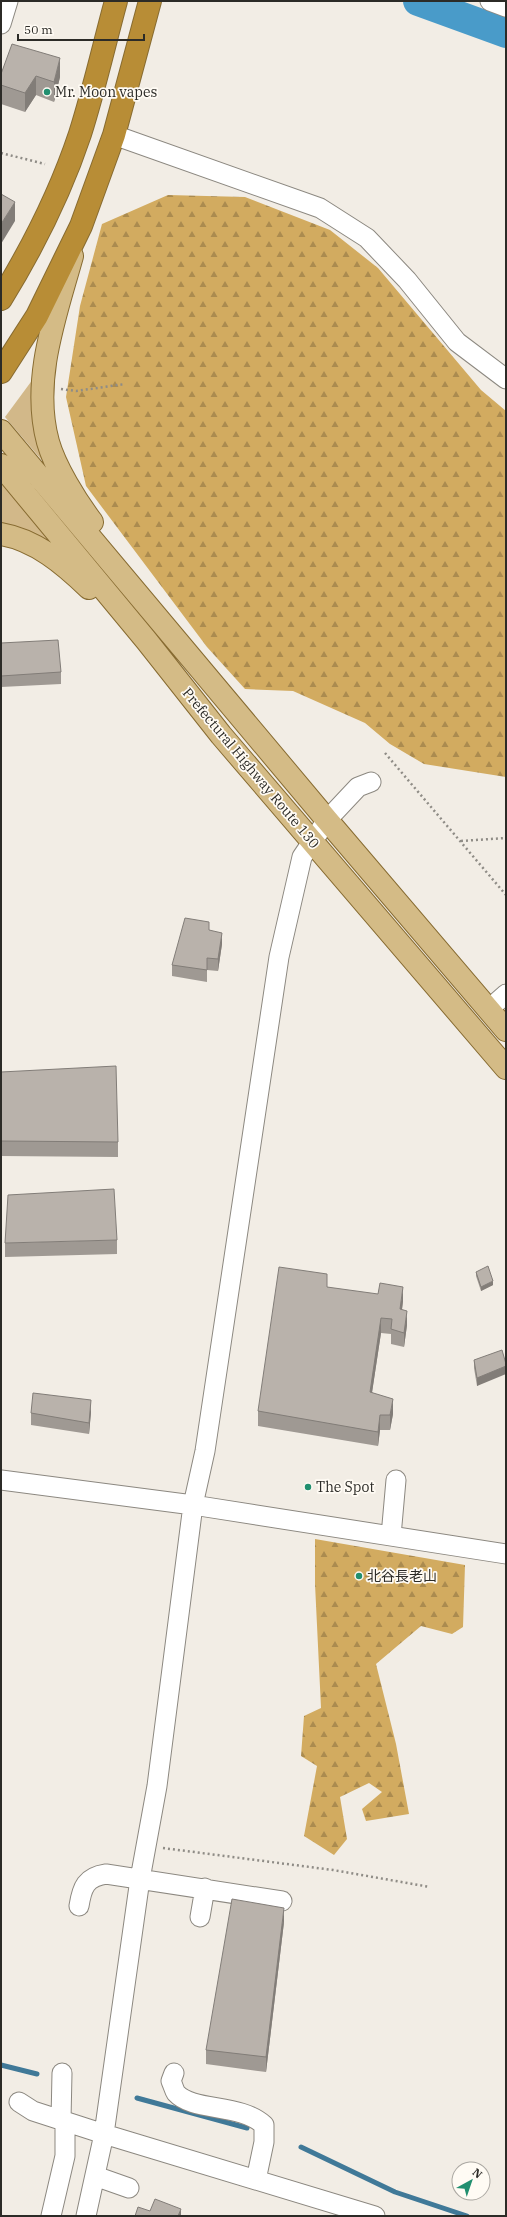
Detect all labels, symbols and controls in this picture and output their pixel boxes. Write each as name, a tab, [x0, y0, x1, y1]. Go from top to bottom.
scale bar	[18, 16, 144, 42]
text: 50 m	[24, 22, 53, 37]
place label: Mr. Moon vapes	[55, 83, 158, 101]
marker: Mr. Moon vapes	[42, 87, 52, 97]
street label: Prefectural Highway Route 130	[179, 684, 323, 852]
place label: The Spot	[316, 1478, 374, 1496]
marker: The Spot	[303, 1482, 313, 1492]
place label: 北谷長老山	[367, 1567, 437, 1585]
marker: 北谷長老山	[354, 1571, 364, 1581]
north arrow	[451, 2161, 491, 2201]
text: N	[470, 2165, 485, 2182]

